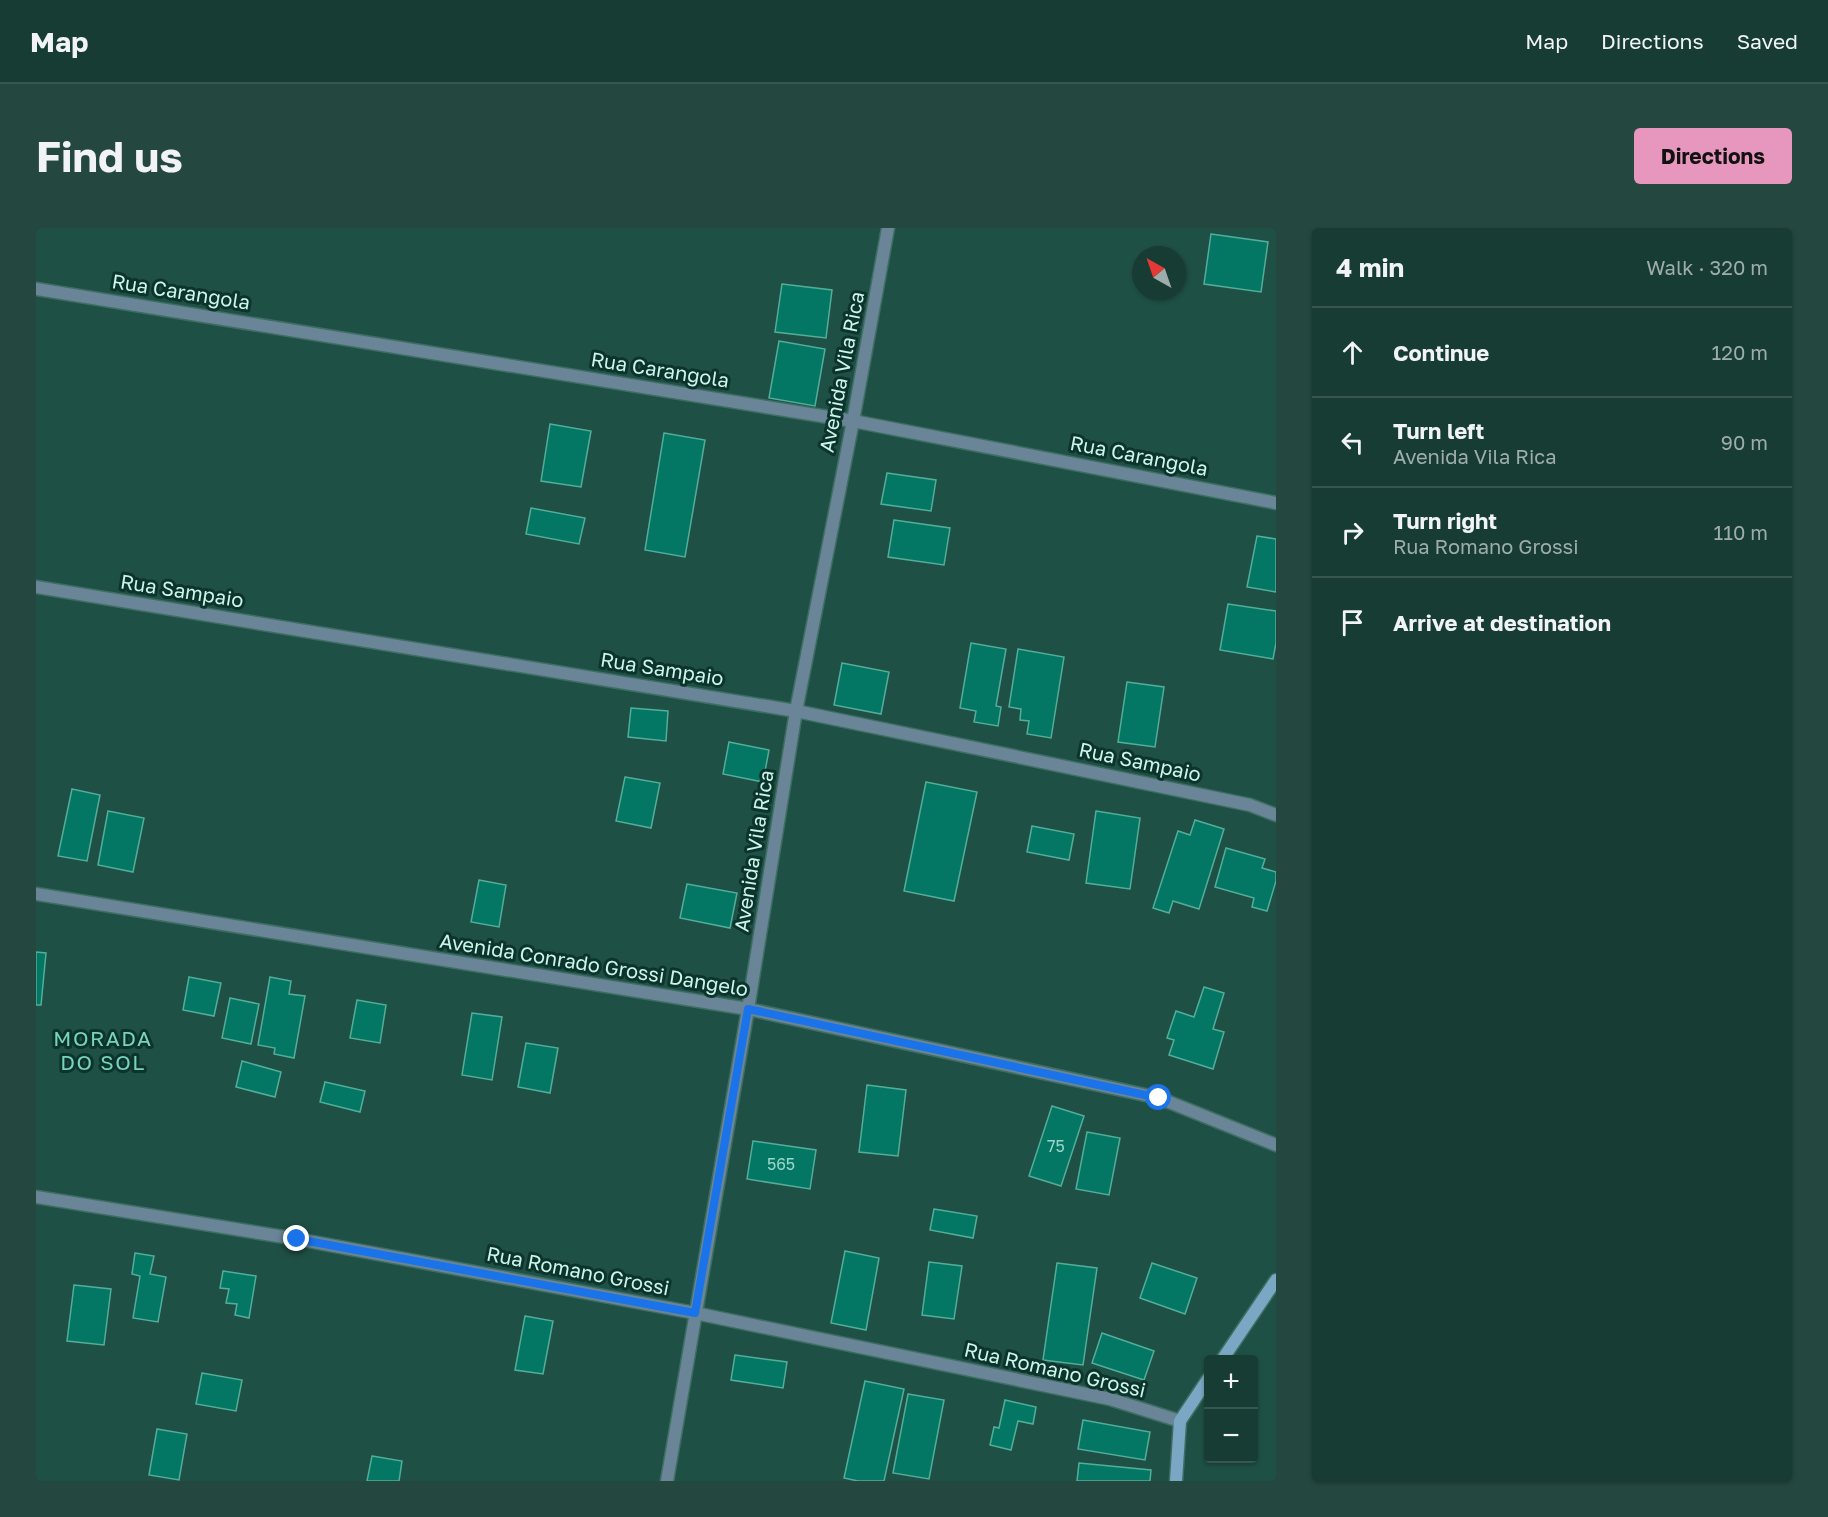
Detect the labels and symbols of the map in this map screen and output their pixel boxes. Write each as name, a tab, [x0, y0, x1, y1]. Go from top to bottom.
north arrow	[1132, 246, 1186, 300]
street label: Rua Carangola	[110, 268, 252, 314]
street label: Avenida Vila Rica	[814, 289, 868, 454]
street label: Rua Carangola	[589, 346, 731, 392]
street label: Rua Carangola	[1068, 430, 1210, 480]
street label: Rua Sampaio	[119, 568, 245, 612]
street label: Rua Sampaio	[599, 646, 725, 690]
street label: Rua Sampaio	[1077, 736, 1204, 786]
street label: Avenida Vila Rica	[728, 768, 778, 933]
street label: Avenida Conrado Grossi Dangelo	[438, 928, 750, 1000]
district label: MORADA DO SOL	[53, 1025, 153, 1075]
route start	[1145, 1084, 1171, 1110]
house number: 75	[1047, 1136, 1065, 1156]
house number: 565	[767, 1154, 795, 1174]
route end	[283, 1225, 309, 1251]
street label: Rua Romano Grossi	[485, 1241, 672, 1300]
street label: Rua Romano Grossi	[962, 1336, 1148, 1402]

